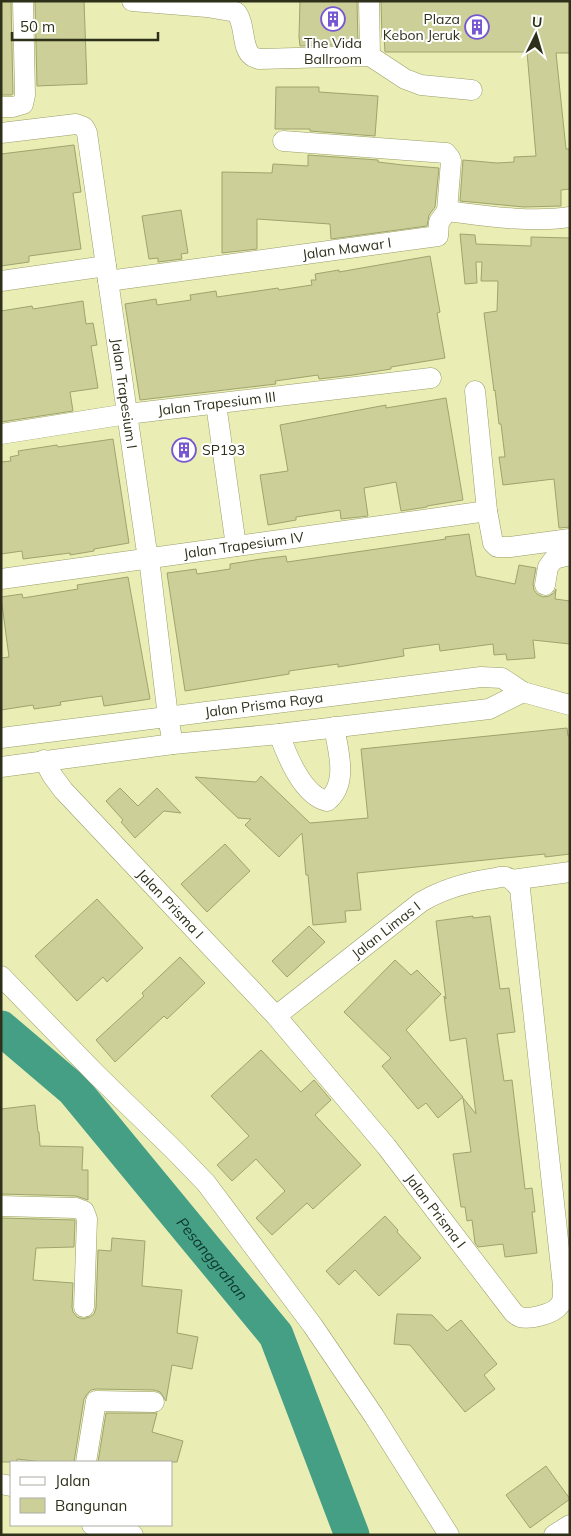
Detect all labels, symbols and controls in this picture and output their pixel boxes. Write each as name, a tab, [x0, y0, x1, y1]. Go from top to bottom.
building icon: The Vida Ballroom	[320, 6, 346, 32]
scale bar	[12, 10, 159, 42]
place label: Plaza Kebon Jeruk	[383, 10, 461, 44]
north arrow	[511, 10, 561, 60]
text: U	[531, 13, 543, 31]
building icon: Plaza Kebon Jeruk	[464, 14, 490, 40]
text: 50 m	[20, 17, 55, 36]
place label: The Vida Ballroom	[304, 34, 362, 68]
street label: Jalan Mawar I	[301, 233, 393, 263]
street label: Jalan Trapesium I	[107, 337, 141, 450]
street label: Jalan Trapesium III	[157, 387, 277, 419]
building icon: SP193	[171, 437, 197, 463]
place label: SP193	[202, 441, 245, 459]
street label: Jalan Trapesium IV	[182, 528, 305, 562]
street label: Jalan Prisma Raya	[204, 688, 324, 721]
street label: Jalan Prisma I	[133, 865, 207, 942]
street label: Jalan Limas I	[348, 898, 424, 962]
street label: Jalan Prisma I	[401, 1170, 470, 1252]
water label: Pesanggrahan	[173, 1213, 253, 1304]
legend	[10, 1461, 172, 1526]
text: Jalan	[55, 1471, 90, 1490]
text: Bangunan	[55, 1496, 127, 1515]

